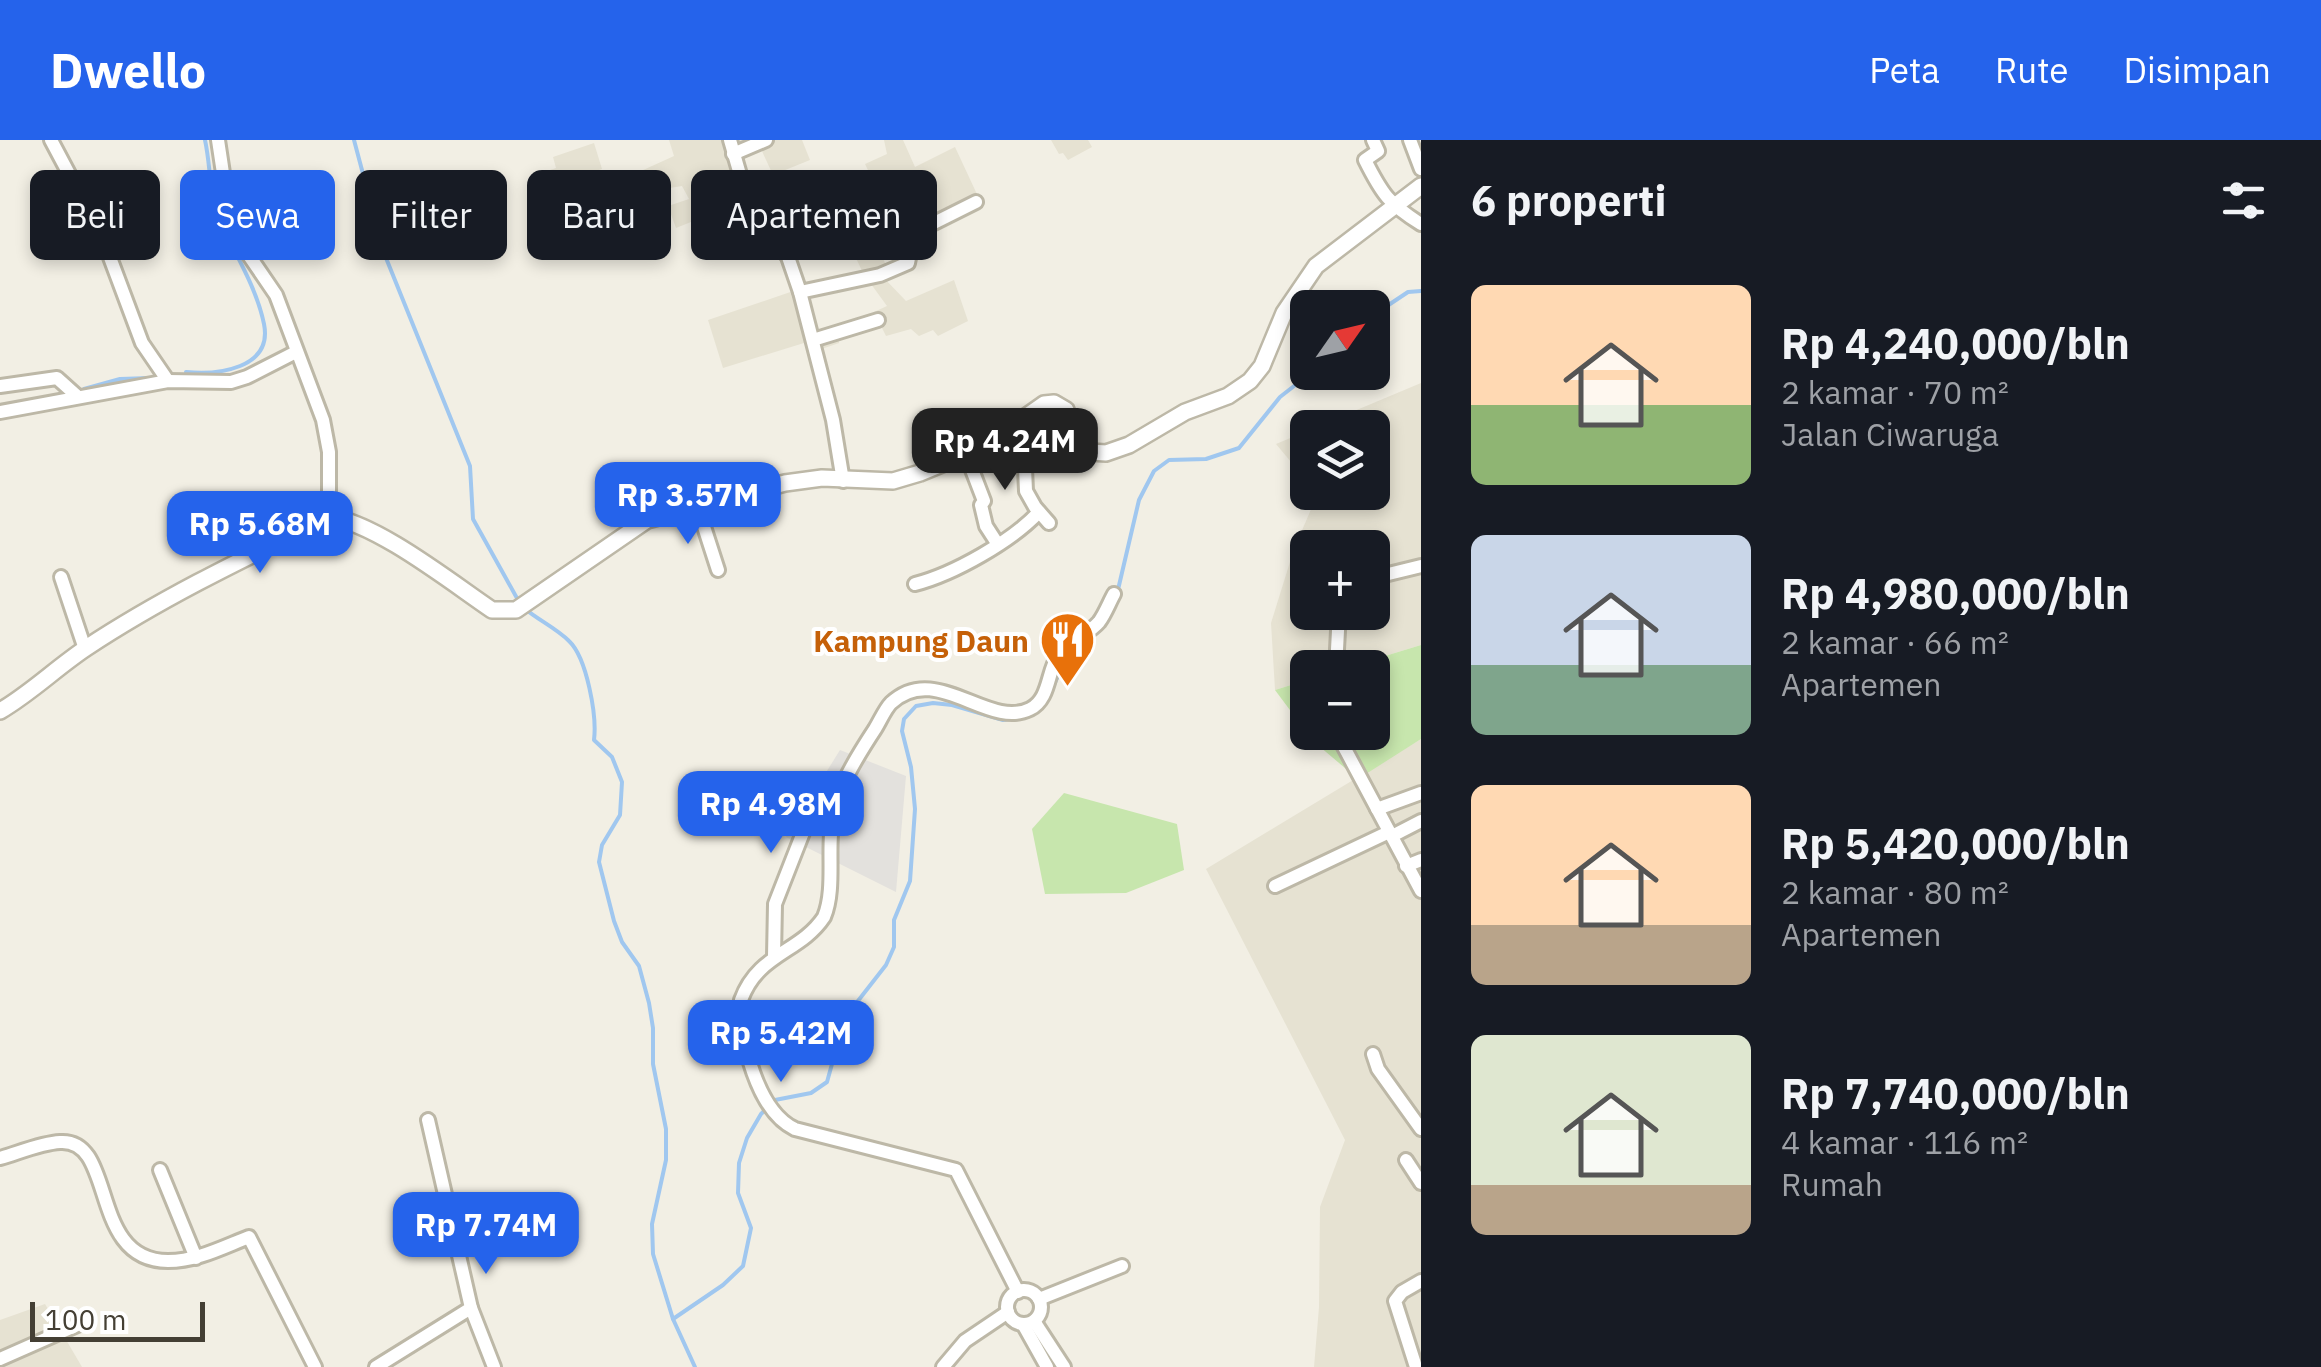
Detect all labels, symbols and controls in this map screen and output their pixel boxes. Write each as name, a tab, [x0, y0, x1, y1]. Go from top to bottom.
text: Dwello	[50, 39, 206, 101]
text: Peta	[1869, 47, 1940, 93]
text: Rute	[1995, 47, 2069, 93]
text: Disimpan	[2124, 47, 2271, 93]
chip: Beli	[30, 170, 160, 260]
chip: Sewa	[180, 170, 335, 260]
chip: Filter	[355, 170, 507, 260]
chip: Baru	[527, 170, 671, 260]
chip: Apartemen	[691, 170, 937, 260]
text: 6 properti	[1471, 173, 1666, 228]
icon: filters	[2216, 173, 2271, 228]
north arrow	[1290, 290, 1390, 390]
map controls	[1290, 290, 1390, 750]
text: Rp 4,240,000/bln	[1781, 316, 2130, 371]
icon: home	[1551, 325, 1671, 445]
text: 2 kamar · 70 m²	[1781, 371, 2009, 413]
pin: Rp 4.24M	[902, 408, 1108, 493]
button: layers	[1290, 410, 1390, 510]
text: Jalan Ciwaruga	[1781, 413, 1999, 455]
text: Rp 4.24M	[934, 419, 1076, 461]
pin: Rp 3.57M	[585, 462, 791, 547]
text: Rp 3.57M	[617, 473, 759, 515]
pin: Rp 5.68M	[157, 491, 363, 576]
text: Rp 5.68M	[189, 502, 331, 544]
button: +	[1290, 530, 1390, 630]
text: Rp 4,980,000/bln	[1781, 566, 2130, 621]
icon: home	[1551, 575, 1671, 695]
restaurant icon: Kampung Daun	[1038, 610, 1098, 689]
place label: Kampung Daun	[813, 621, 1029, 660]
text: 2 kamar · 66 m²	[1781, 621, 2009, 663]
button: −	[1290, 650, 1390, 750]
text: Apartemen	[1781, 663, 1941, 705]
pin: Rp 4.98M	[668, 771, 874, 856]
text: Rp 4.98M	[700, 782, 842, 824]
text: Rp 5,420,000/bln	[1781, 816, 2130, 871]
icon: home	[1551, 825, 1671, 945]
text: 2 kamar · 80 m²	[1781, 871, 2009, 913]
text: Apartemen	[1781, 913, 1941, 955]
pin: Rp 5.42M	[678, 1000, 884, 1085]
text: Rp 5.42M	[710, 1011, 852, 1053]
text: Rp 7,740,000/bln	[1781, 1066, 2130, 1121]
icon: home	[1551, 1075, 1671, 1195]
text: 4 kamar · 116 m²	[1781, 1121, 2028, 1163]
text: Rumah	[1781, 1163, 1883, 1205]
pin: Rp 7.74M	[383, 1192, 589, 1277]
text: Rp 7.74M	[415, 1203, 557, 1245]
scale bar	[30, 1297, 205, 1342]
text: 100 m	[45, 1301, 126, 1338]

